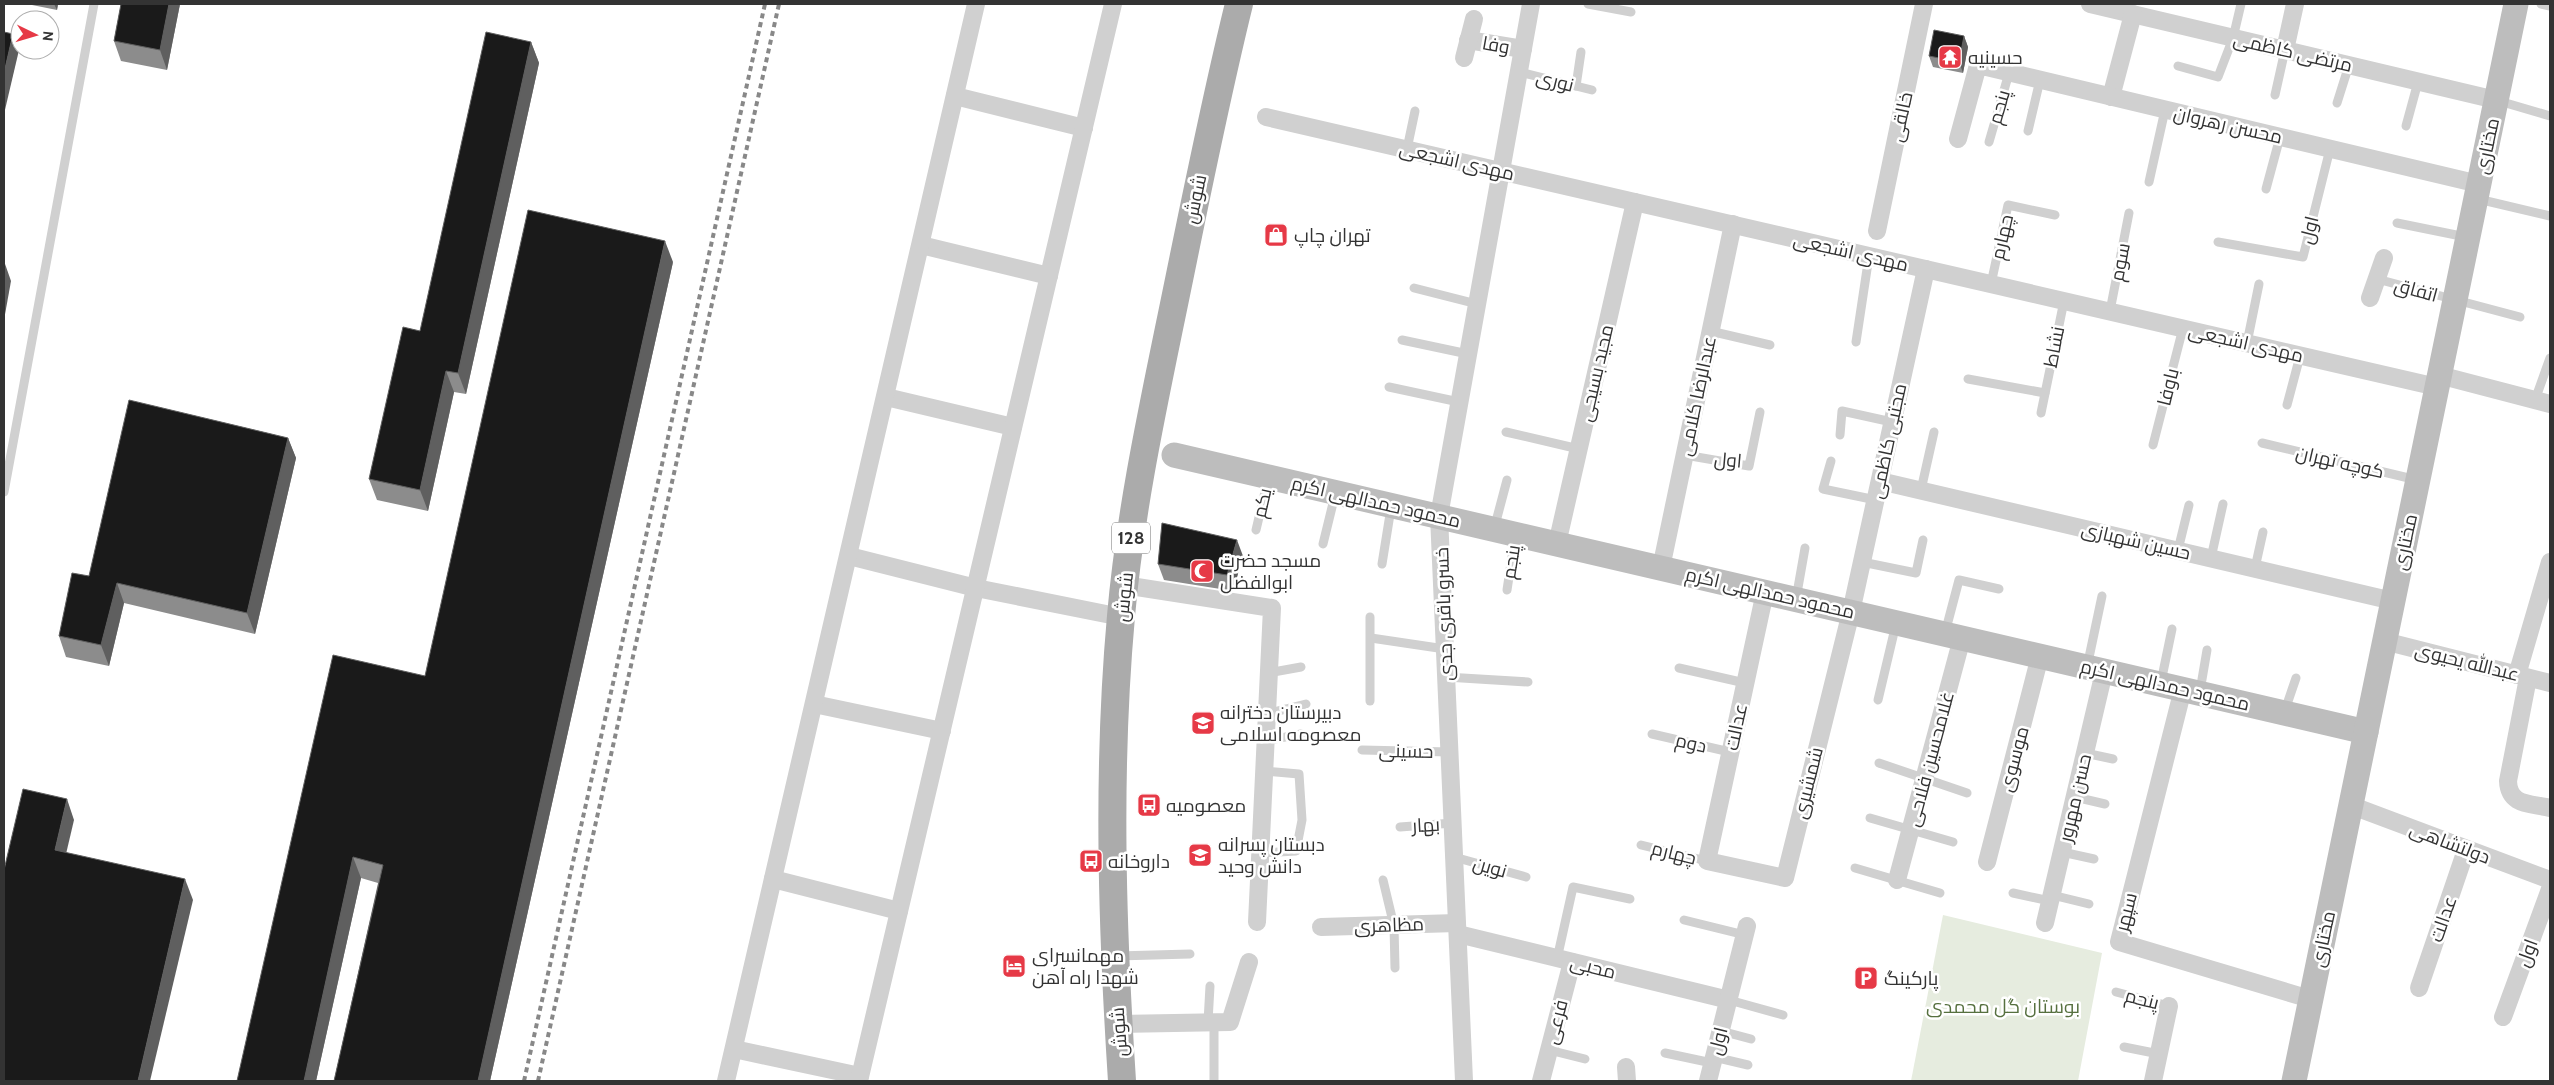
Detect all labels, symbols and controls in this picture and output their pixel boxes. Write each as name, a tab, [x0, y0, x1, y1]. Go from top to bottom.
north arrow	[10, 10, 60, 60]
street label: مرتضی کاظمی	[2231, 27, 2355, 77]
text: N	[39, 30, 57, 42]
street label: وفا	[1480, 31, 1512, 59]
temple icon: حسینیه	[1937, 44, 1963, 70]
place label: حسینیه	[1968, 46, 2023, 69]
street label: نوری	[1534, 65, 1576, 97]
street label: پنجم	[1983, 87, 2017, 127]
street label: خالقی	[1885, 90, 1917, 144]
street label: محسن رهروان	[2171, 101, 2285, 149]
street label: مختاری	[2470, 116, 2504, 176]
street label: مهدی اشجعی	[1397, 137, 1517, 185]
street label: شوش	[1179, 172, 1211, 226]
street label: چهارم	[1986, 212, 2020, 262]
street label: اول	[2294, 214, 2324, 246]
shop icon: تهران چاپ	[1263, 222, 1289, 248]
place label: تهران چاپ	[1294, 224, 1371, 248]
street label: مهدی اشجعی	[1791, 228, 1911, 276]
street label: سوم	[2105, 241, 2137, 284]
street label: اتفاق	[2391, 273, 2440, 308]
street label: مهدی اشجعی	[2186, 319, 2306, 367]
street label: مجید بسیجی	[1574, 322, 1618, 424]
street label: نشاط	[2039, 324, 2069, 370]
street label: عبدالرضا کلامی	[1673, 334, 1721, 458]
street label: باوفا	[2152, 366, 2184, 408]
street label: مجتبی کاظمی	[1865, 381, 1911, 501]
street label: کوچه تهران	[2293, 441, 2386, 484]
street label: اول	[1713, 447, 1743, 473]
street label: محمود حمدالهی اکرم	[1289, 471, 1463, 535]
street label: یکم	[1247, 486, 1279, 521]
street label: مختاری	[2388, 512, 2422, 572]
street label: حسین شهبازی	[2079, 517, 2193, 565]
road number: 128	[1112, 522, 1150, 554]
street label: پنجم	[1497, 543, 1527, 581]
street label: خسرو باقری جدی	[1430, 547, 1458, 681]
place label: مسجد حضرت ابوالفضل	[1220, 549, 1321, 594]
mosque icon: مسجد حضرت ابوالفضل	[1189, 558, 1215, 584]
street label: محمود حمدالهی اکرم	[1683, 562, 1857, 626]
street label: شوش	[1110, 571, 1138, 623]
street label: عبدالله یحیوی	[2413, 637, 2522, 686]
street label: محمود حمدالهی اکرم	[2078, 654, 2252, 718]
street label: غلامحسین فلاحی	[1901, 689, 1959, 829]
place label: دبیرستان دخترانه معصومه اسلامی	[1220, 701, 1362, 746]
street label: عدالت	[1720, 701, 1752, 753]
school or university icon: دبیرستان دخترانه معصومه اسلامی	[1190, 710, 1216, 736]
street label: موسوی	[1994, 724, 2034, 794]
street label: دوم	[1673, 728, 1709, 760]
street label: حسینی	[1378, 739, 1434, 763]
street label: شمشیری	[1788, 745, 1828, 821]
street label: حسن مهرور	[2053, 752, 2096, 845]
bus stop icon: معصومیه	[1136, 792, 1162, 818]
place label: معصومیه	[1166, 794, 1246, 817]
street label: بهار	[1410, 813, 1441, 837]
street label: دولتشاهی	[2407, 817, 2493, 869]
place label: دبستان پسرانه دانش وحید	[1218, 833, 1325, 878]
street label: چهارم	[1649, 836, 1699, 872]
school or university icon: دبستان پسرانه دانش وحید	[1187, 842, 1213, 868]
bus stop icon: داروخانه	[1078, 848, 1104, 874]
place label: داروخانه	[1108, 850, 1170, 873]
street label: نوین	[1470, 851, 1510, 883]
street label: سپهر	[2110, 890, 2142, 935]
street label: عدالت	[2424, 893, 2462, 945]
street label: مختاری	[2306, 909, 2340, 969]
street label: مظاهری	[1354, 912, 1424, 938]
street label: اول	[2511, 936, 2543, 970]
place label: مهمانسرای شهدا راه آهن	[1032, 944, 1139, 989]
street label: محبی	[1568, 950, 1618, 984]
hotel icon: مهمانسرای شهدا راه آهن	[1001, 953, 1027, 979]
parking icon: پارکینگ	[1853, 965, 1879, 991]
place label: پارکینگ	[1884, 967, 1938, 991]
street label: پنجم	[2122, 984, 2162, 1016]
park label: بوستان گل محمدی	[1926, 995, 2080, 1018]
street label: فرعی	[1539, 997, 1573, 1047]
street label: شوش	[1106, 1006, 1132, 1058]
street label: اول	[1703, 1025, 1733, 1057]

